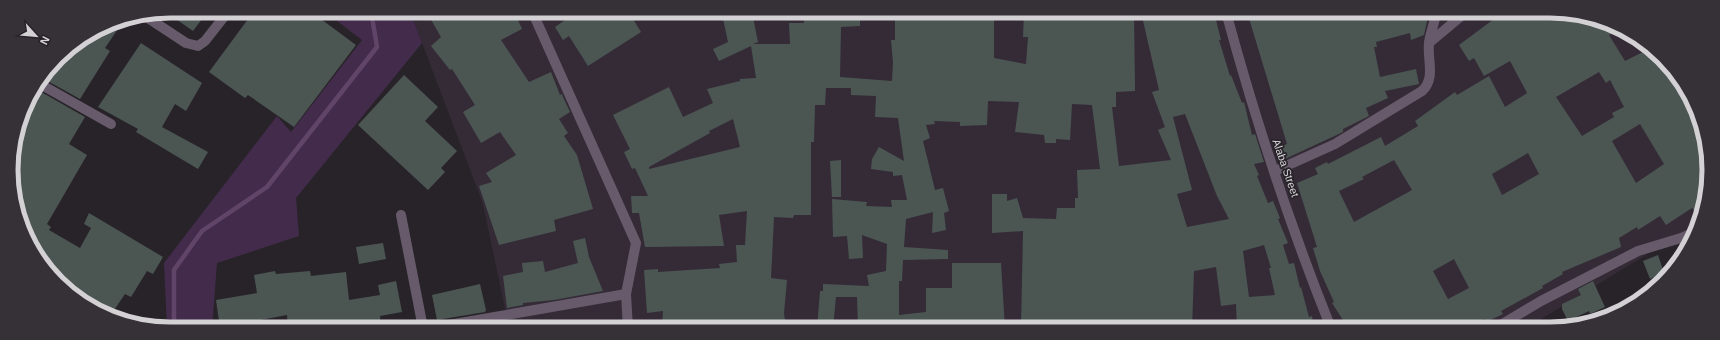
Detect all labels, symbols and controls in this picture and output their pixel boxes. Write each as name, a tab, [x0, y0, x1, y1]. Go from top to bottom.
north arrow	[16, 16, 56, 56]
text: N	[38, 34, 52, 47]
street label: Alaba Street	[1270, 137, 1302, 199]

